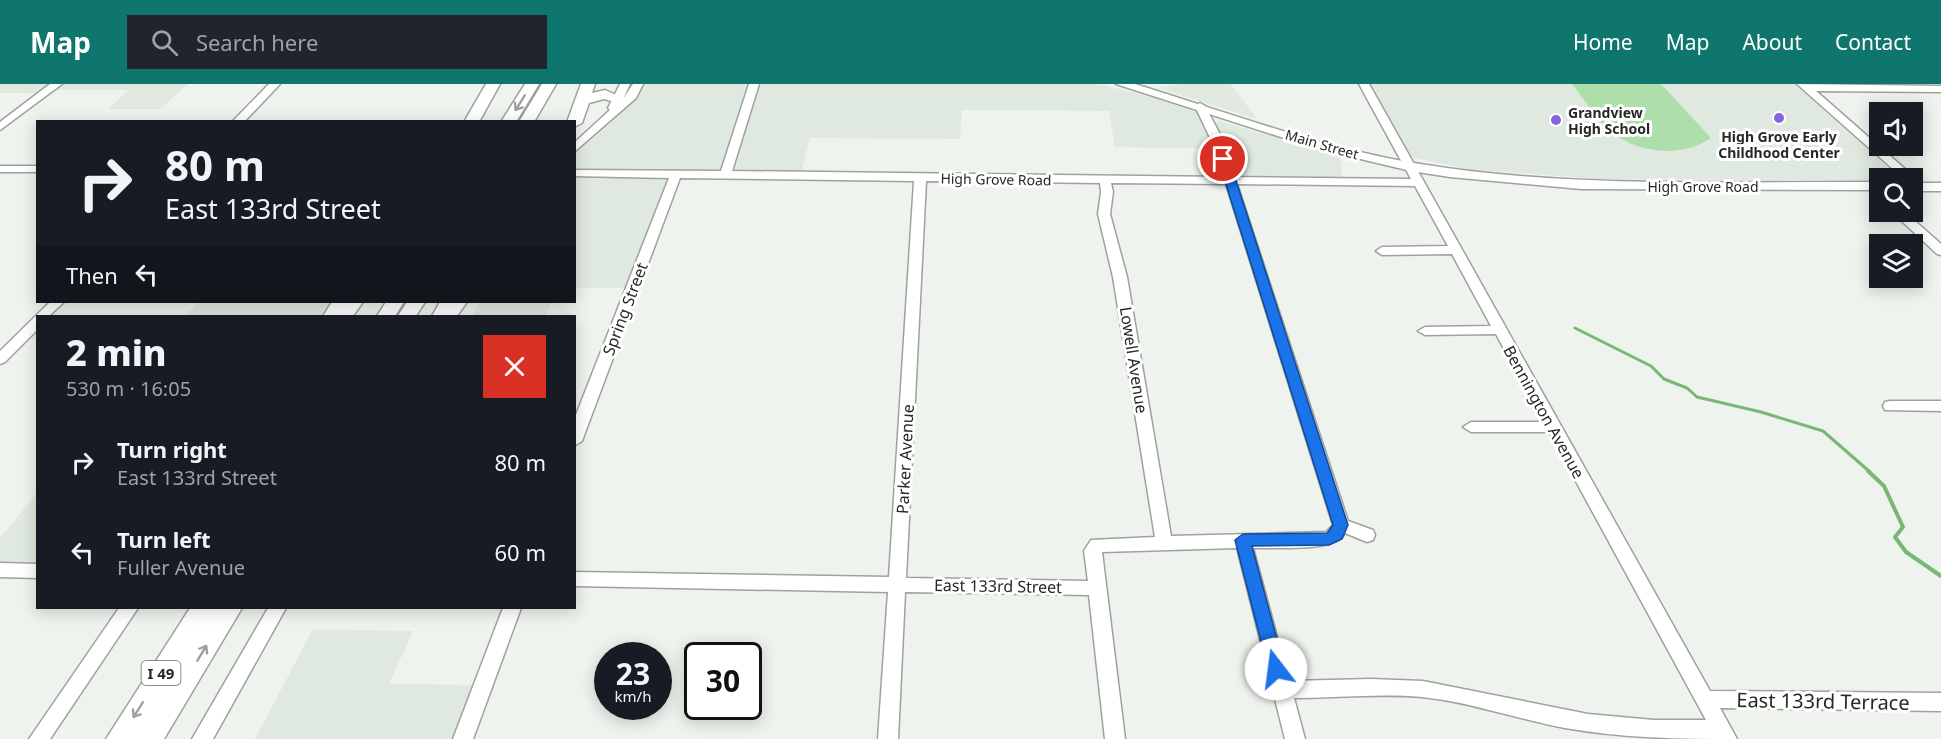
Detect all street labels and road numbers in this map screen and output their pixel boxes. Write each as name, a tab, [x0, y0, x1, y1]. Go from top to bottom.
street label: Main Street	[1283, 124, 1361, 164]
street label: High Grove Road	[940, 169, 1052, 189]
street label: High Grove Road	[1647, 177, 1759, 196]
street label: Spring Street	[597, 259, 653, 359]
street label: Lowell Avenue	[1115, 305, 1153, 415]
street label: Bennington Avenue	[1498, 342, 1590, 482]
street label: Parker Avenue	[891, 404, 919, 514]
street label: East 133rd Street	[934, 574, 1062, 598]
road number: I 49	[142, 661, 180, 685]
street label: East 133rd Terrace	[1736, 686, 1910, 716]

